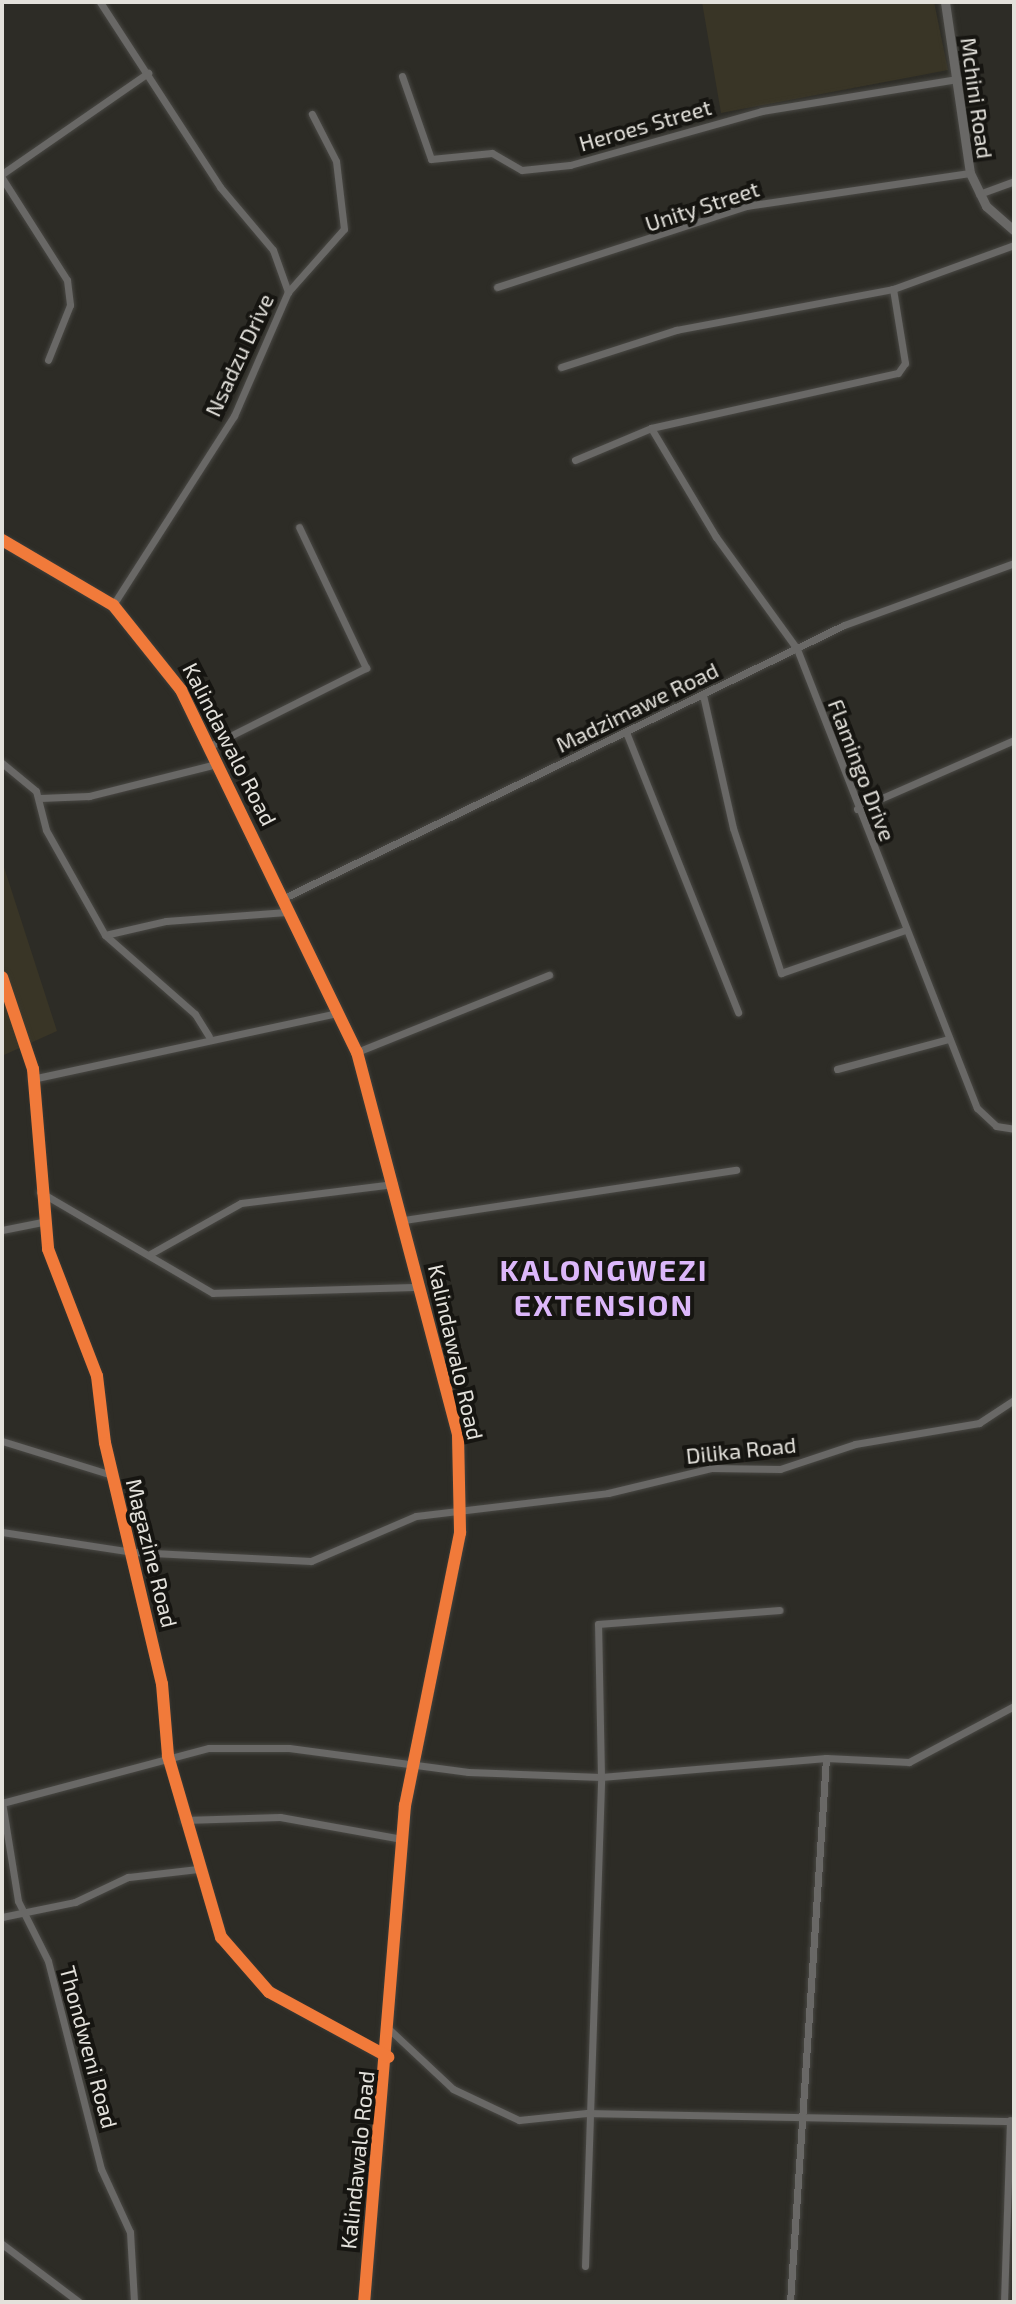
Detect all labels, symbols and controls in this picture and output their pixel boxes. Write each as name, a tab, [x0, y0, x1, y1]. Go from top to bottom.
street label: Mchini Road	[955, 36, 999, 160]
street label: Heroes Street	[576, 93, 714, 157]
street label: Unity Street	[641, 175, 763, 237]
street label: Nsadzu Drive	[199, 289, 279, 421]
street label: Madzimawe Road	[551, 656, 723, 758]
street label: Kalindawalo Road	[178, 658, 282, 830]
street label: Flamingo Drive	[823, 695, 901, 845]
district label: KALONGWEZI EXTENSION	[500, 1251, 708, 1322]
street label: Kalindawalo Road	[423, 1262, 489, 1442]
street label: Dilika Road	[684, 1431, 798, 1469]
street label: Magazine Road	[121, 1476, 183, 1630]
street label: Thondweni Road	[55, 1963, 123, 2131]
street label: Kalindawalo Road	[335, 2069, 379, 2251]

